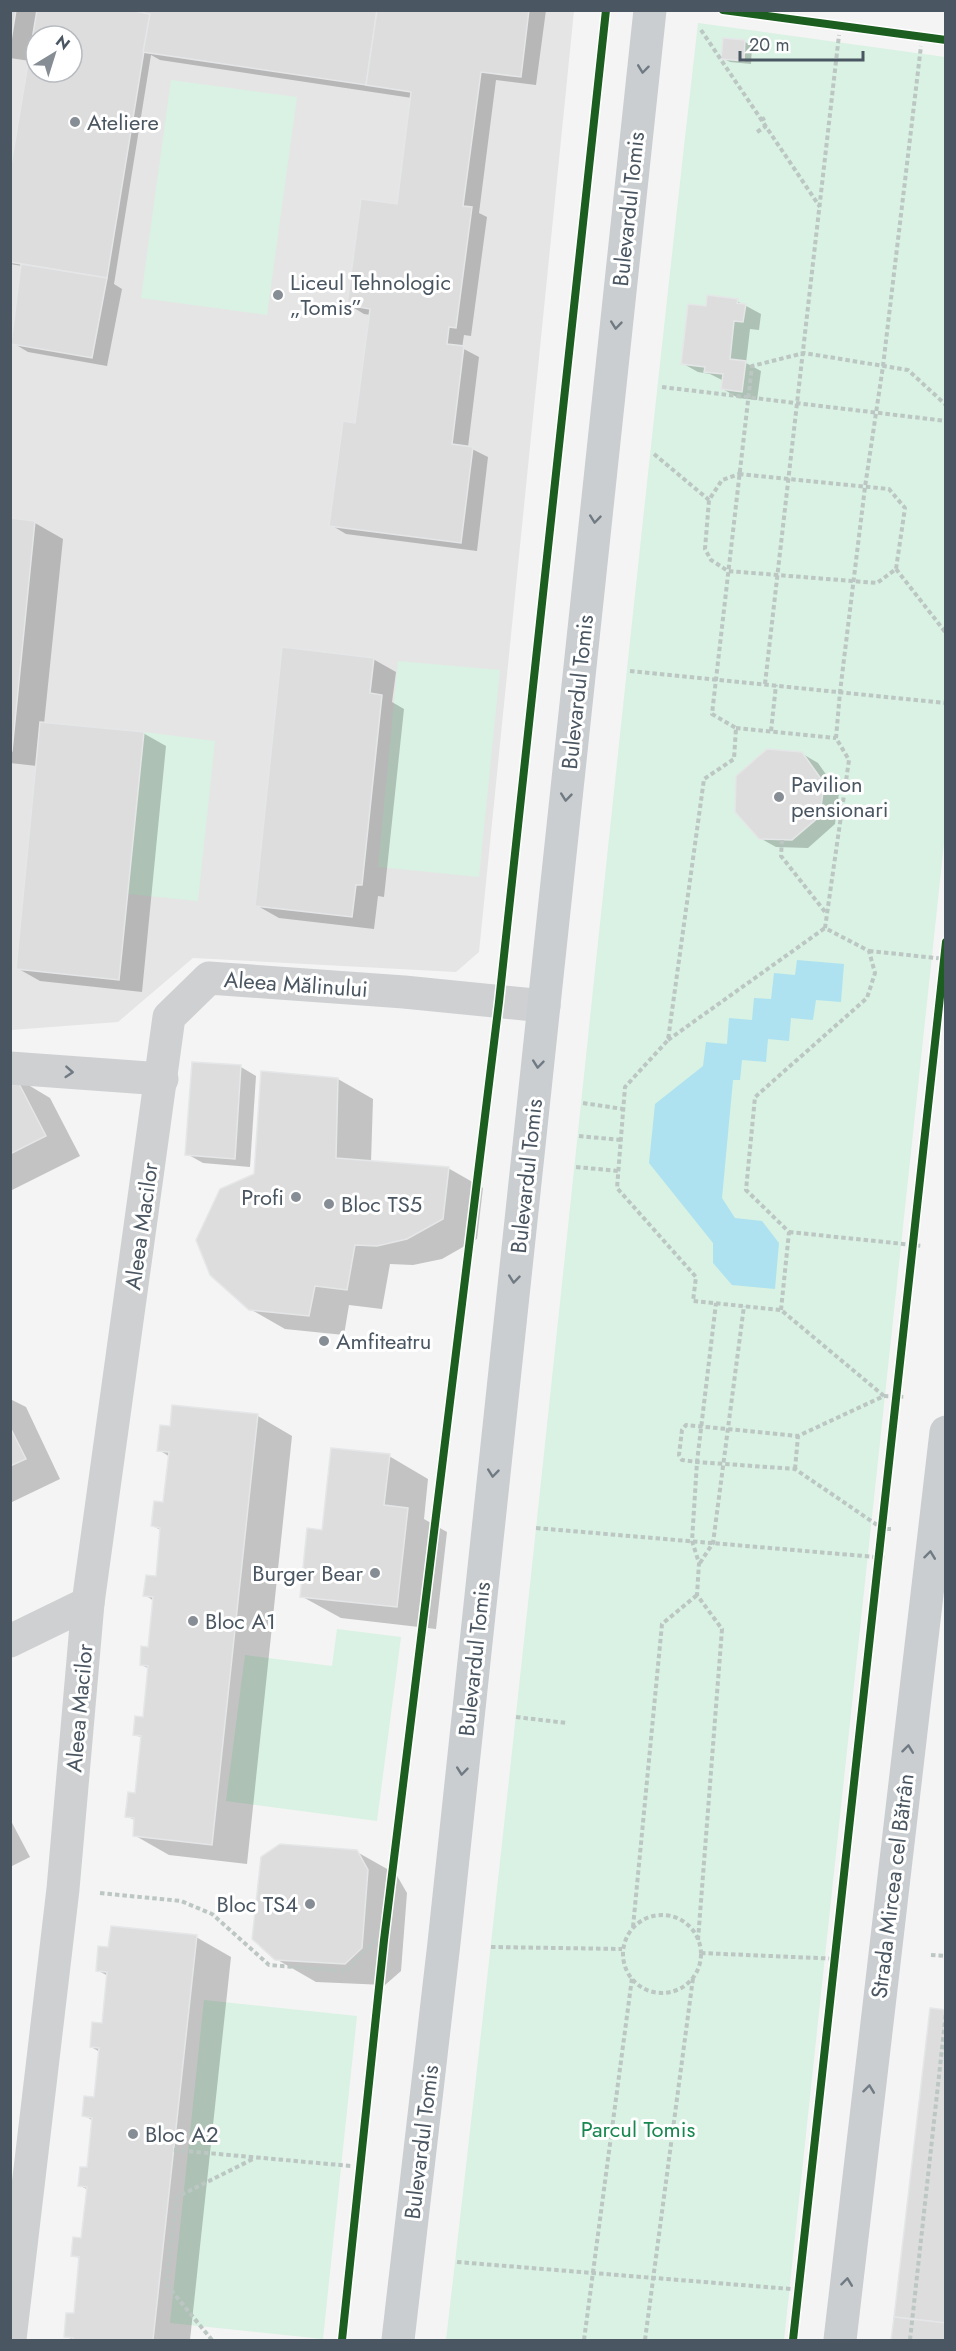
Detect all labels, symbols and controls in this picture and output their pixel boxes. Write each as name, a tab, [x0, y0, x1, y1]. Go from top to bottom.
north arrow	[24, 24, 84, 84]
scale bar	[740, 24, 863, 62]
text: N	[51, 30, 75, 56]
text: 20 m	[749, 32, 789, 58]
one-way arrow	[638, 64, 650, 73]
place label: Ateliere	[87, 106, 159, 138]
marker: Ateliere	[68, 115, 82, 129]
street label: Bulevardul Tomis	[604, 130, 652, 288]
place label: Liceul Tehnologic „Tomis”	[290, 266, 451, 323]
marker: Liceul Tehnologic „Tomis”	[271, 288, 285, 302]
one-way arrow	[610, 321, 623, 330]
one-way arrow	[589, 514, 602, 524]
street label: Bulevardul Tomis	[553, 613, 601, 771]
place label: Pavilion pensionari	[791, 768, 888, 825]
marker: Pavilion pensionari	[772, 790, 786, 804]
one-way arrow	[560, 792, 573, 801]
street label: Aleea Mălinului	[223, 963, 369, 1005]
one-way arrow	[532, 1060, 544, 1069]
one-way arrow	[64, 1065, 73, 1078]
street label: Bulevardul Tomis	[502, 1097, 550, 1255]
street label: Aleea Macilor	[116, 1160, 166, 1292]
place label: Profi	[241, 1181, 284, 1213]
place label: Bloc TS5	[341, 1188, 422, 1220]
marker: Profi	[289, 1190, 303, 1204]
marker: Bloc TS5	[322, 1197, 336, 1211]
one-way arrow	[508, 1274, 521, 1284]
place label: Amfiteatru	[336, 1325, 431, 1357]
marker: Amfiteatru	[317, 1334, 331, 1348]
one-way arrow	[487, 1468, 500, 1477]
one-way arrow	[923, 1551, 936, 1560]
place label: Burger Bear	[252, 1557, 363, 1589]
marker: Burger Bear	[368, 1566, 382, 1580]
street label: Bulevardul Tomis	[450, 1580, 498, 1738]
place label: Bloc A1	[205, 1605, 276, 1637]
marker: Bloc A1	[186, 1614, 200, 1628]
street label: Aleea Macilor	[57, 1642, 101, 1773]
one-way arrow	[901, 1744, 914, 1753]
one-way arrow	[456, 1767, 469, 1776]
street label: Strada Mircea cel Bătrân	[862, 1772, 922, 2000]
place label: Bloc TS4	[216, 1888, 298, 1920]
marker: Bloc TS4	[303, 1897, 317, 1911]
street label: Bulevardul Tomis	[396, 2063, 446, 2221]
one-way arrow	[862, 2084, 875, 2093]
park label: Parcul Tomis	[581, 2113, 695, 2145]
place label: Bloc A2	[145, 2118, 219, 2150]
marker: Bloc A2	[126, 2127, 140, 2141]
one-way arrow	[840, 2278, 853, 2287]

